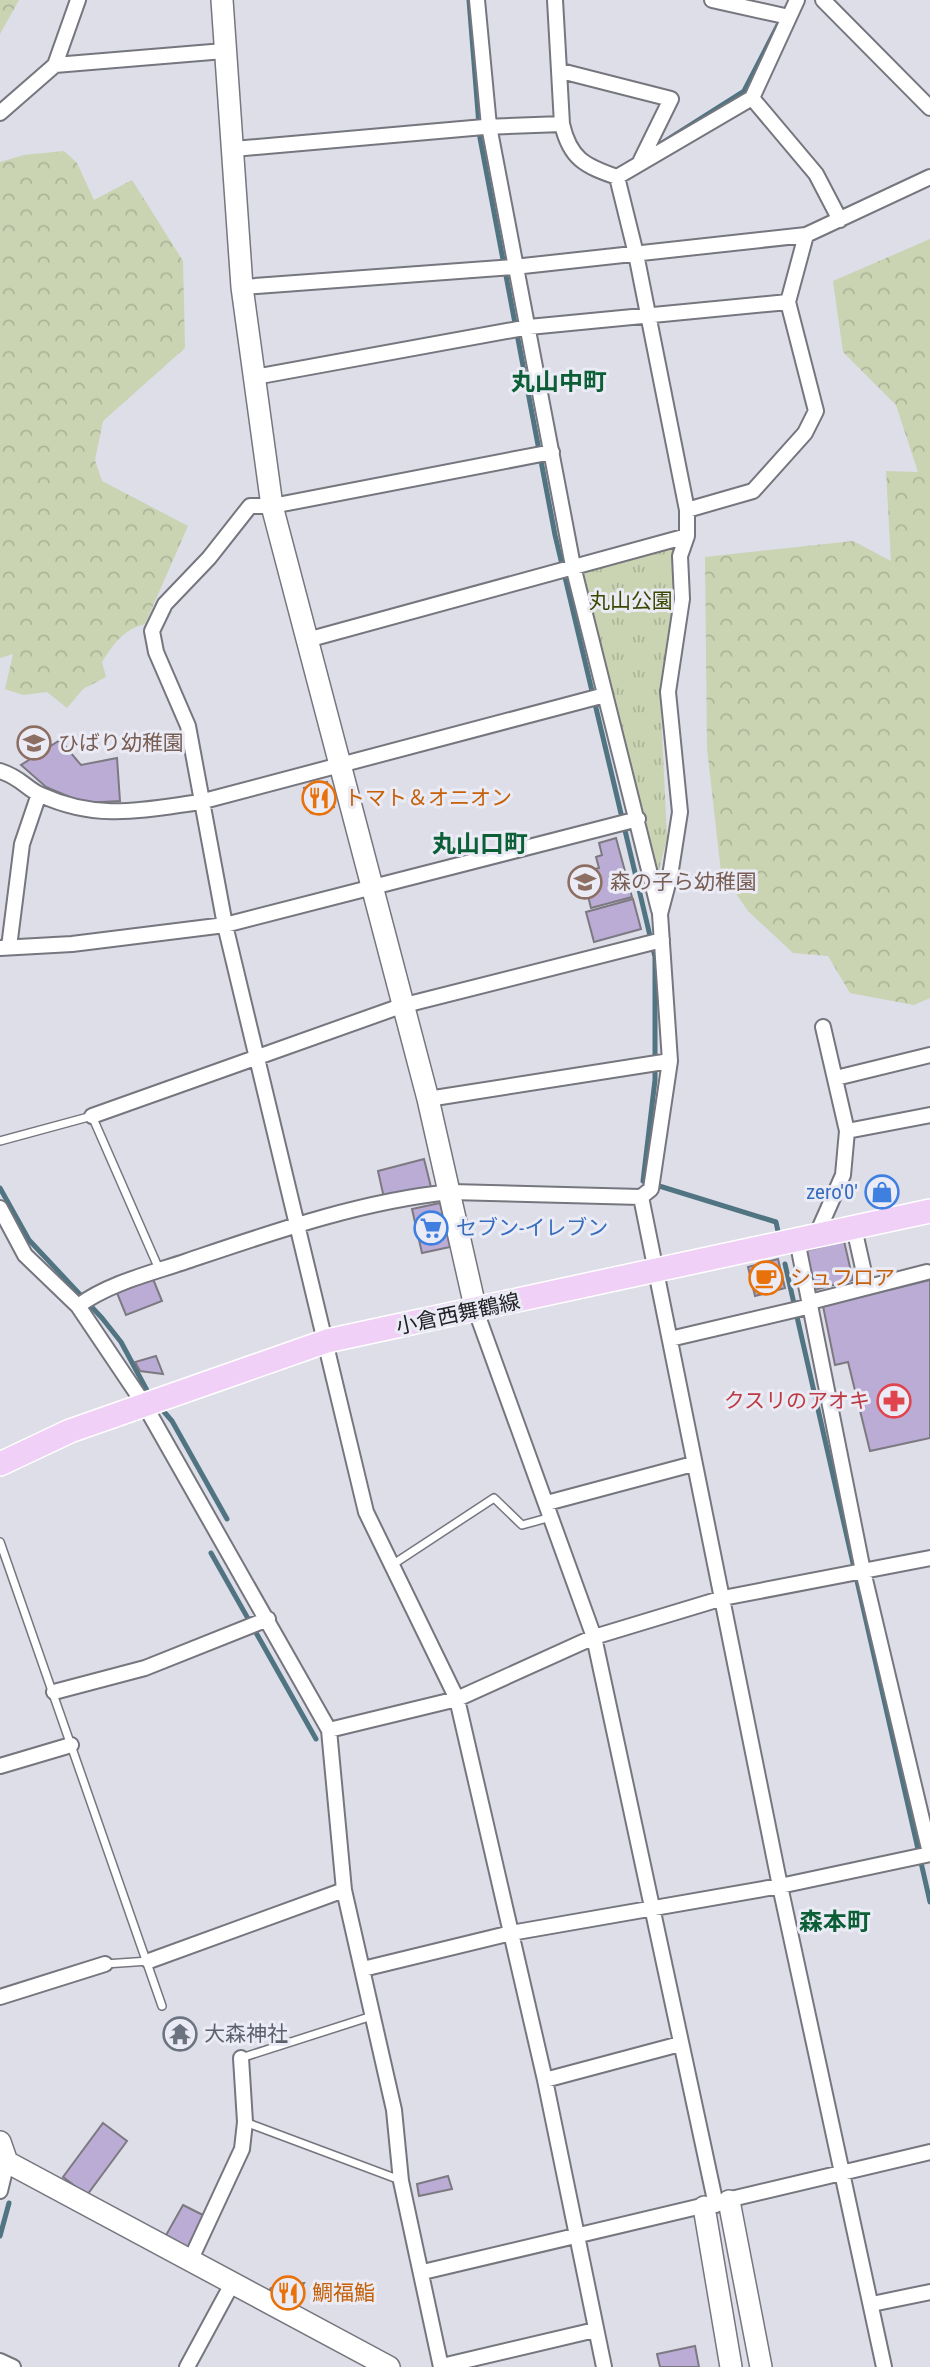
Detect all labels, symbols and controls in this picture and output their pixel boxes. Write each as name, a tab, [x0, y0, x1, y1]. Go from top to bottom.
district label: 丸山中町	[511, 368, 607, 396]
park label: 丸山公園	[589, 589, 673, 613]
school or university icon: ひばり幼稚園	[15, 724, 53, 762]
place label: ひばり幼稚園	[58, 731, 184, 755]
restaurant icon: トマト＆オニオン	[300, 779, 338, 817]
place label: トマト＆オニオン	[344, 786, 512, 810]
district label: 丸山口町	[432, 830, 528, 858]
school or university icon: 森の子ら幼稚園	[566, 863, 604, 901]
place label: 森の子ら幼稚園	[610, 870, 757, 894]
shop icon: zero'0'	[863, 1173, 901, 1211]
place label: zero'0'	[806, 1180, 858, 1204]
supermarket icon: セブン-イレブン	[412, 1209, 450, 1247]
place label: セブン-イレブン	[456, 1216, 608, 1240]
cafe icon: シュフロア	[747, 1259, 785, 1297]
place label: シュフロア	[790, 1266, 895, 1290]
street label: 小倉西舞鶴線	[394, 1289, 522, 1339]
pharmacy icon: クスリのアオキ	[875, 1382, 913, 1420]
place label: クスリのアオキ	[724, 1389, 870, 1413]
district label: 森本町	[799, 1908, 871, 1936]
temple icon: 大森神社	[161, 2015, 199, 2053]
place label: 大森神社	[204, 2022, 288, 2046]
restaurant icon: 鯛福鮨	[269, 2274, 307, 2312]
place label: 鯛福鮨	[312, 2281, 375, 2305]

